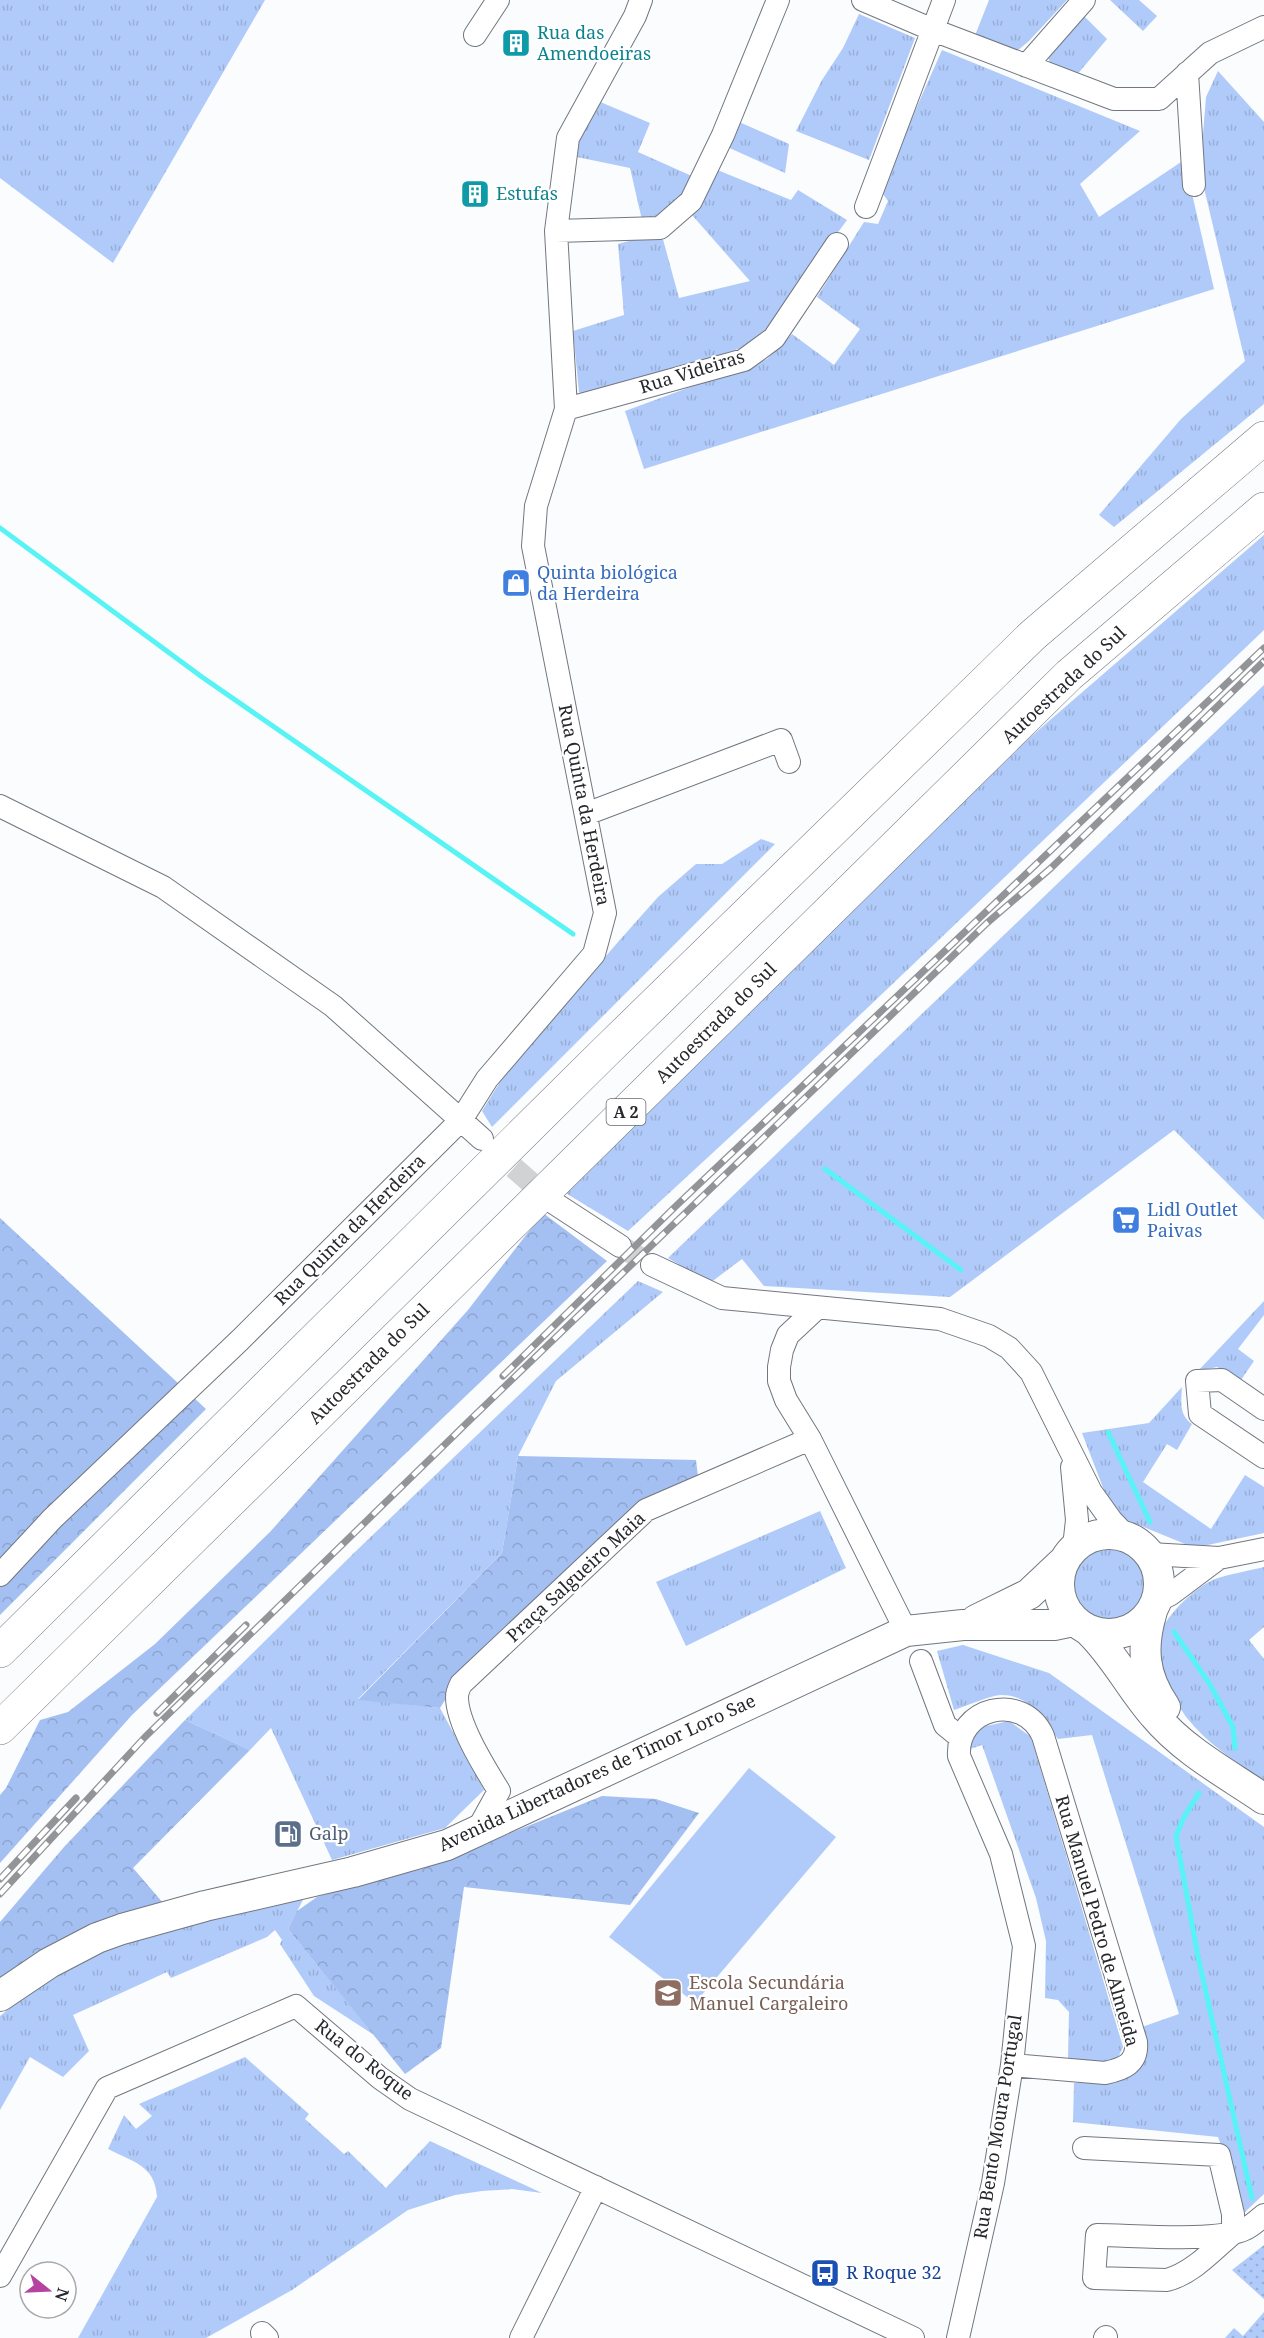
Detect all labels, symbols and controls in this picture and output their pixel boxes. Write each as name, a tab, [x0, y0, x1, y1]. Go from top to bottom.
place label: Rua das Amendoeiras	[537, 20, 651, 65]
building icon: Rua das Amendoeiras	[500, 27, 532, 59]
building icon: Estufas	[459, 178, 491, 210]
place label: Estufas	[496, 181, 558, 205]
street label: Rua Videiras	[636, 344, 747, 398]
place label: Quinta biológica da Herdeira	[537, 560, 678, 605]
shop icon: Quinta biológica da Herdeira	[500, 567, 532, 599]
street label: Autoestrada do Sul	[996, 620, 1131, 748]
street label: Rua Quinta da Herdeira	[554, 702, 616, 907]
street label: Autoestrada do Sul	[650, 956, 781, 1088]
road number: A 2	[606, 1099, 646, 1125]
street label: Rua Quinta da Herdeira	[269, 1149, 430, 1310]
place label: Lidl Outlet Paivas	[1147, 1197, 1238, 1242]
supermarket icon: Lidl Outlet Paivas	[1110, 1204, 1142, 1236]
street label: Autoestrada do Sul	[303, 1297, 434, 1429]
street label: Praça Salgueiro Maia	[501, 1506, 650, 1647]
street label: Avenida Libertadores de Timor Loro Sae	[434, 1688, 759, 1856]
street label: Rua Manuel Pedro de Almeida	[1051, 1792, 1145, 2049]
fuel station icon: Galp	[272, 1818, 304, 1850]
place label: Galp	[309, 1821, 349, 1845]
place label: Escola Secundária Manuel Cargaleiro	[689, 1970, 848, 2015]
school or university icon: Escola Secundária Manuel Cargaleiro	[652, 1977, 684, 2009]
street label: Rua Bento Moura Portugal	[967, 2012, 1027, 2241]
street label: Rua do Roque	[311, 2013, 419, 2105]
bus stop icon: R Roque 32	[809, 2257, 841, 2289]
north arrow	[18, 2260, 78, 2320]
place label: R Roque 32	[846, 2260, 942, 2284]
text: N	[50, 2285, 75, 2304]

